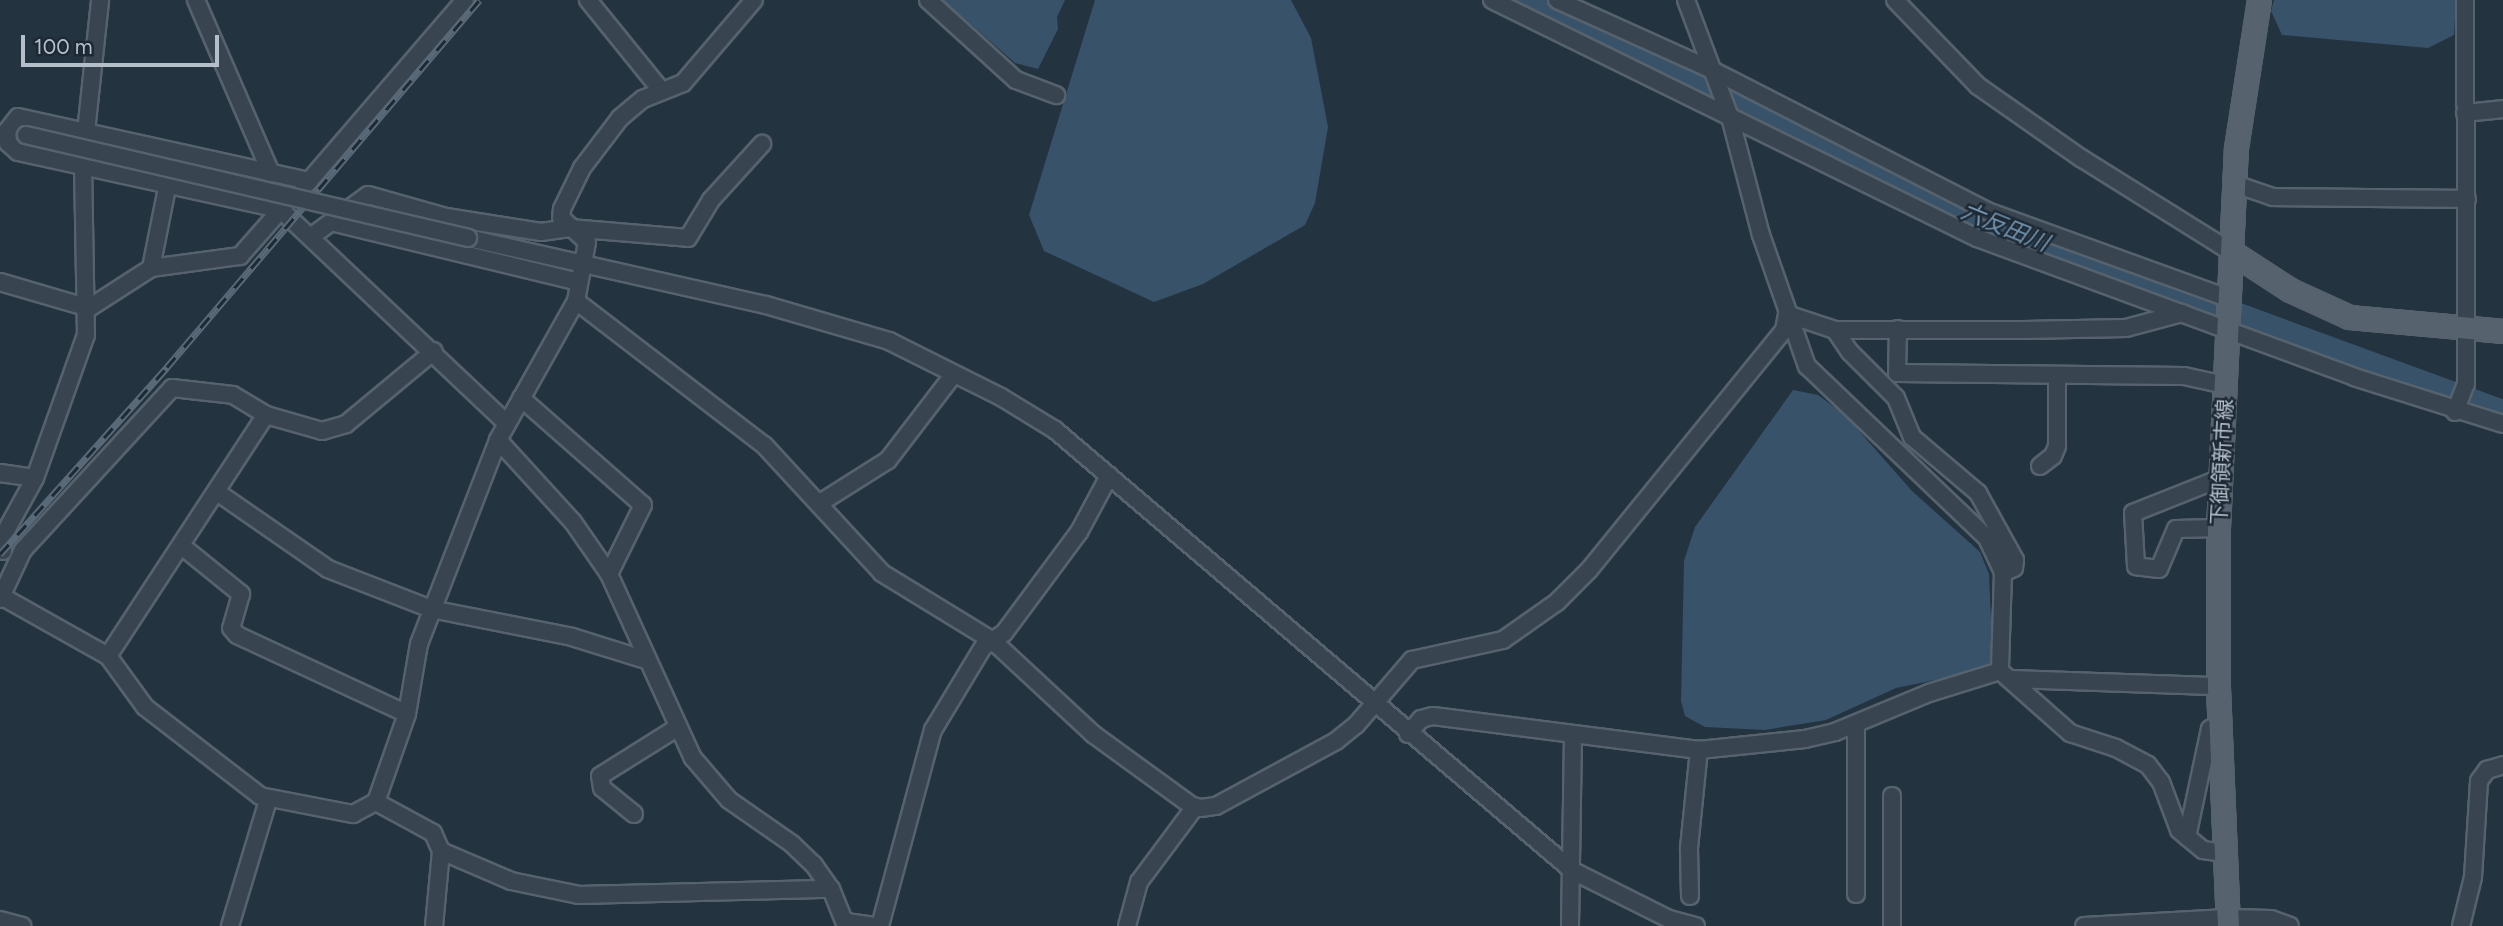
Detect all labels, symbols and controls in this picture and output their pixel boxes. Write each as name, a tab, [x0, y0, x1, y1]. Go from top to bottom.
scale bar	[24, 21, 222, 65]
text: 100 m	[34, 34, 93, 59]
water label: 六反田川	[1957, 197, 2053, 257]
street label: 下御領新市線	[2206, 398, 2238, 526]

